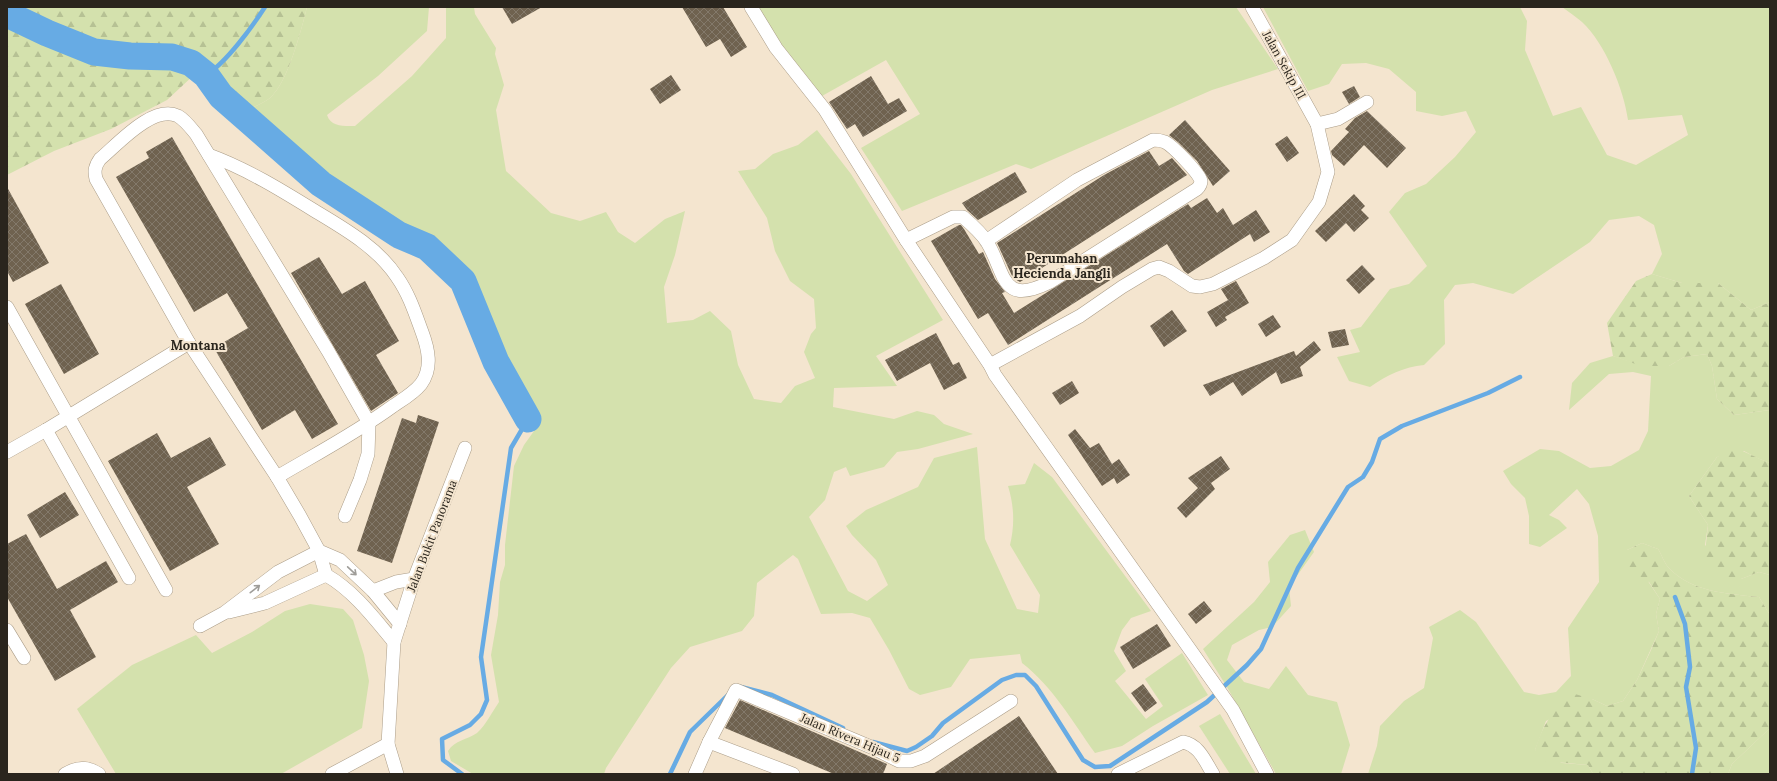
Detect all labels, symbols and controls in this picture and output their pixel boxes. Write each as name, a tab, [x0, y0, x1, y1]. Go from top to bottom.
street label: Jalan Sekip III	[1259, 27, 1309, 102]
district label: Perumahan Hecienda Jangli	[1013, 250, 1111, 282]
district label: Montana	[170, 337, 226, 354]
street label: Jalan Bukit Panorama	[403, 478, 460, 595]
one-way arrow	[347, 566, 357, 576]
one-way arrow	[249, 585, 260, 594]
street label: Jalan Rivera Hijau 5	[797, 709, 902, 765]

